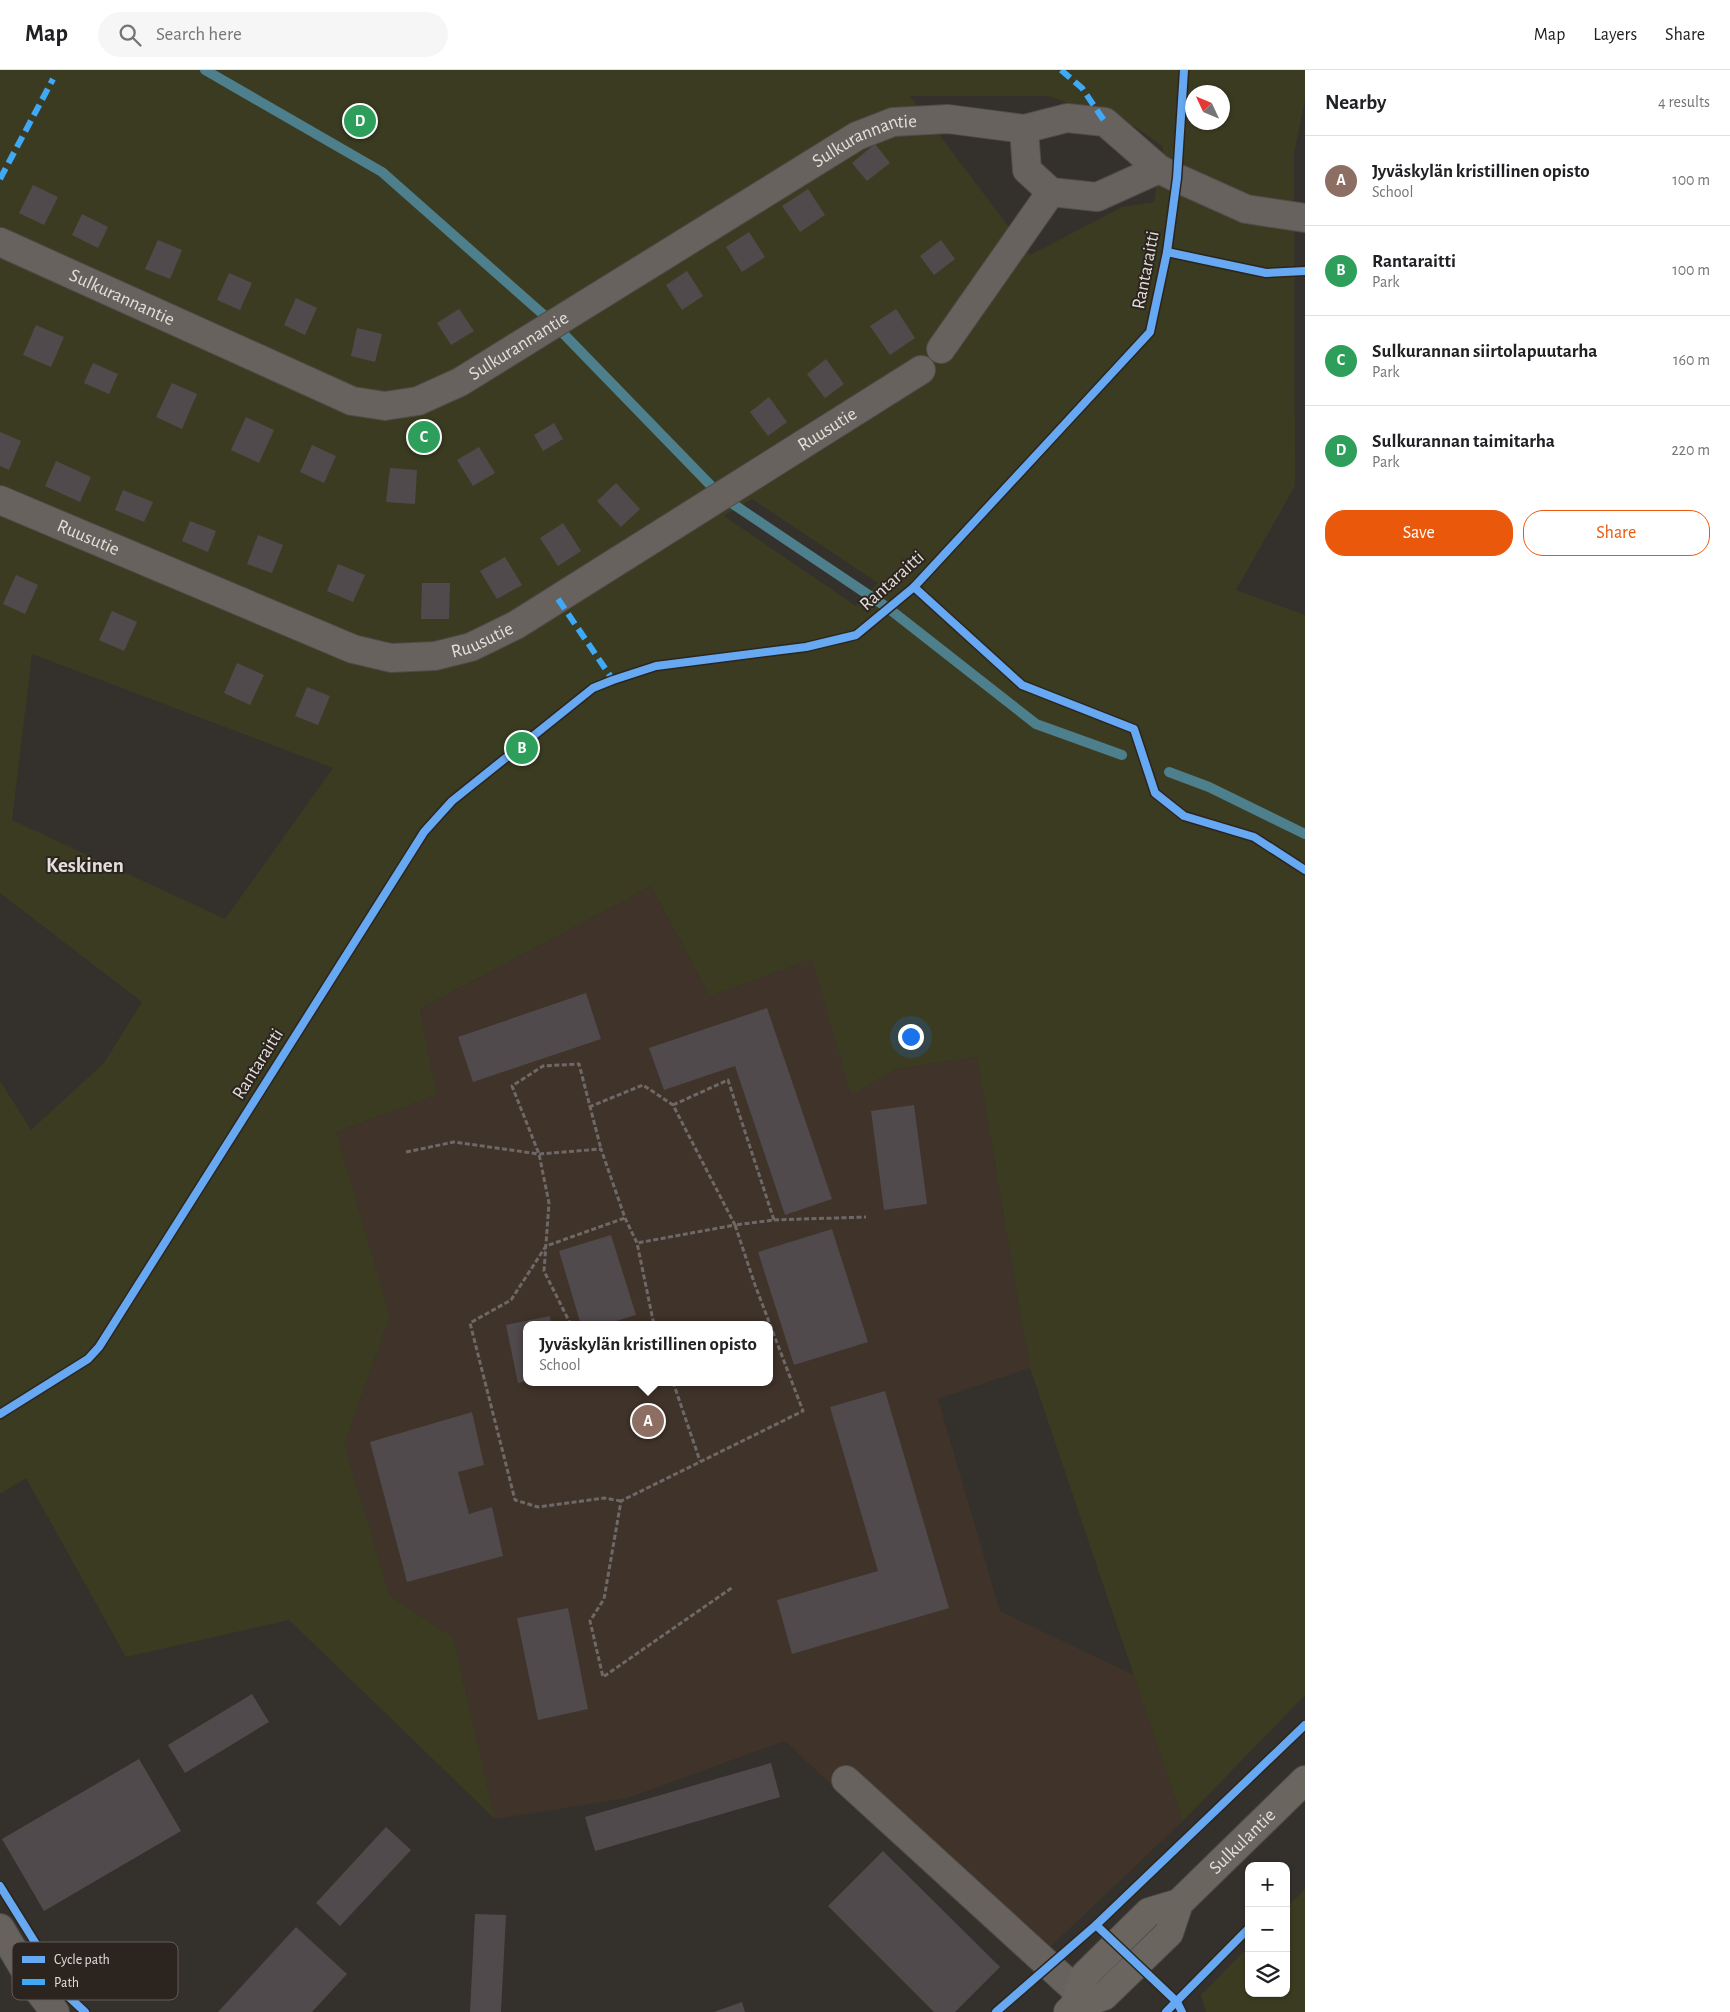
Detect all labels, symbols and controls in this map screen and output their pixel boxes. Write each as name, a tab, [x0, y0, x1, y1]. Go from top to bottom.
search box	[98, 12, 448, 57]
icon: search	[116, 21, 144, 49]
text: Map	[25, 22, 68, 46]
text: Search here	[156, 25, 242, 44]
text: Map	[1534, 26, 1565, 44]
text: Layers	[1593, 26, 1637, 44]
text: Share	[1665, 26, 1705, 44]
north arrow	[1185, 85, 1230, 130]
text: Nearby	[1325, 92, 1386, 113]
text: 4 results	[1658, 94, 1710, 110]
pin: D	[344, 102, 376, 140]
street label: Sulkurannantie	[809, 111, 917, 171]
text: Jyväskylän kristillinen opisto	[1372, 162, 1590, 181]
text: A	[1336, 172, 1346, 188]
text: 100 m	[1672, 172, 1710, 188]
text: School	[1372, 184, 1413, 200]
street label: Rantaraitti	[1129, 229, 1163, 311]
text: Rantaraitti	[1372, 252, 1456, 271]
text: B	[1336, 262, 1346, 278]
text: 100 m	[1672, 262, 1710, 278]
street label: Sulkurannantie	[67, 265, 178, 329]
text: Park	[1372, 274, 1400, 290]
street label: Sulkurannantie	[465, 308, 572, 384]
text: Sulkurannan siirtolapuutarha	[1372, 342, 1598, 361]
text: C	[1337, 352, 1345, 368]
text: 160 m	[1673, 352, 1710, 368]
text: Park	[1372, 364, 1400, 380]
street label: Ruusutie	[794, 404, 860, 455]
pin: C	[408, 418, 440, 456]
text: Sulkurannan taimitarha	[1372, 432, 1555, 451]
text: D	[1336, 442, 1346, 458]
text: 220 m	[1672, 442, 1710, 458]
text: Park	[1372, 454, 1400, 470]
button: Save	[1325, 510, 1513, 556]
button: Share	[1523, 510, 1710, 556]
street label: Ruusutie	[54, 516, 122, 559]
street label: Rantaraitti	[856, 547, 928, 615]
street label: Ruusutie	[449, 618, 516, 661]
pin: B	[506, 729, 538, 767]
district label: Keskinen	[46, 855, 124, 876]
your location	[898, 1024, 924, 1050]
street label: Rantaraitti	[229, 1025, 287, 1103]
popup	[523, 1321, 773, 1386]
text: Jyväskylän kristillinen opisto	[539, 1335, 757, 1354]
text: School	[539, 1357, 581, 1373]
pin: A	[632, 1402, 664, 1440]
street label: Sulkulantie	[1205, 1805, 1279, 1878]
map controls	[1245, 1862, 1290, 1997]
button: +	[1245, 1862, 1290, 1907]
button: −	[1245, 1907, 1290, 1952]
legend	[12, 1942, 178, 2000]
button: layers	[1245, 1952, 1290, 1997]
text: Cycle path	[54, 1953, 110, 1967]
text: Path	[54, 1976, 79, 1990]

